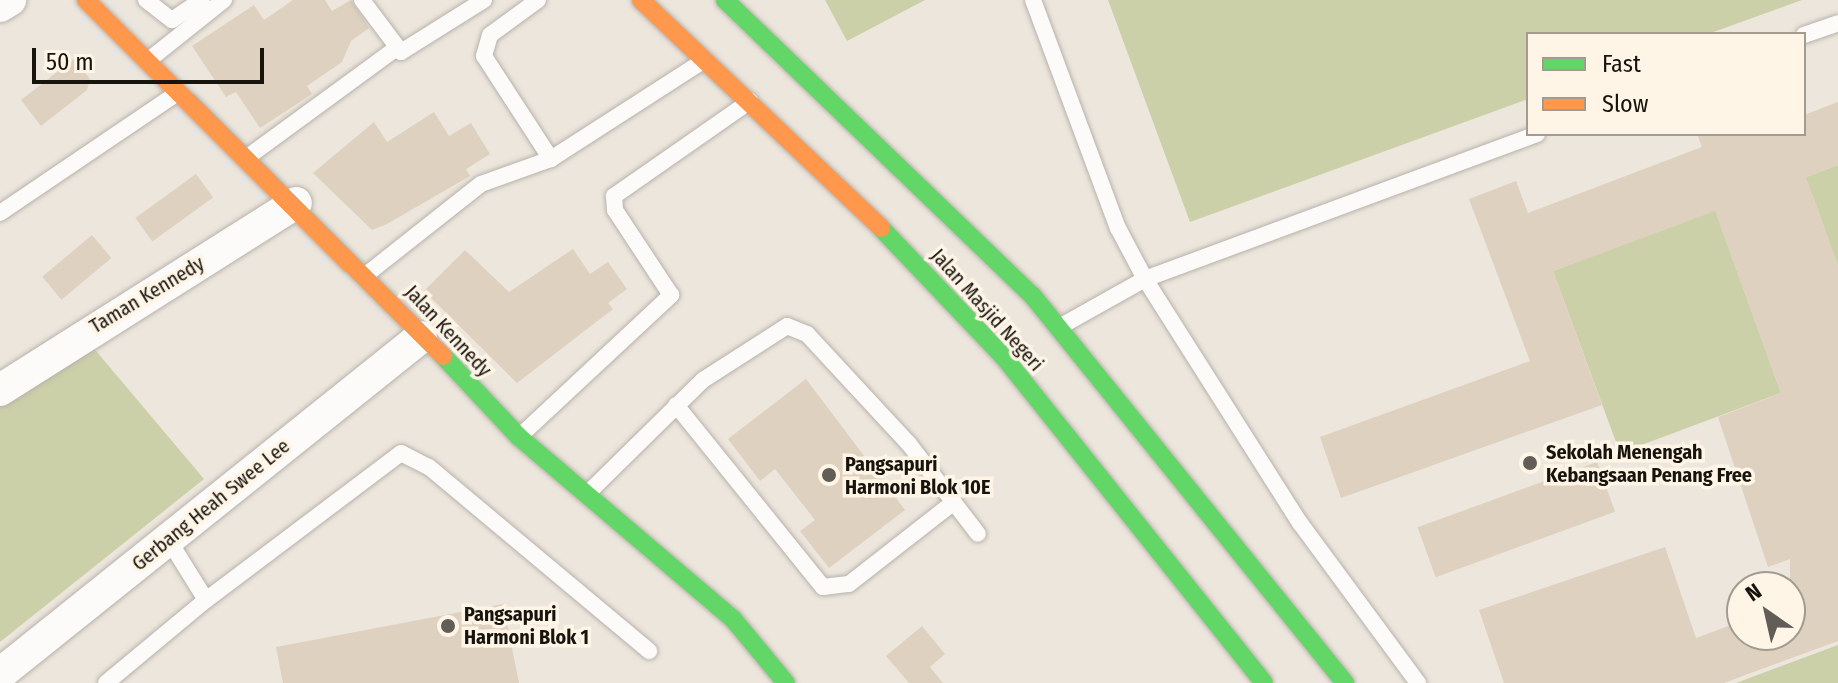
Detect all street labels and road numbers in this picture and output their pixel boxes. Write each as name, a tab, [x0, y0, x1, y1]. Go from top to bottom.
street label: Jalan Masjid Negeri	[926, 244, 1048, 376]
street label: Taman Kennedy	[85, 251, 209, 339]
street label: Jalan Kennedy	[400, 280, 496, 382]
street label: Gerbang Heah Swee Lee	[127, 434, 295, 576]

